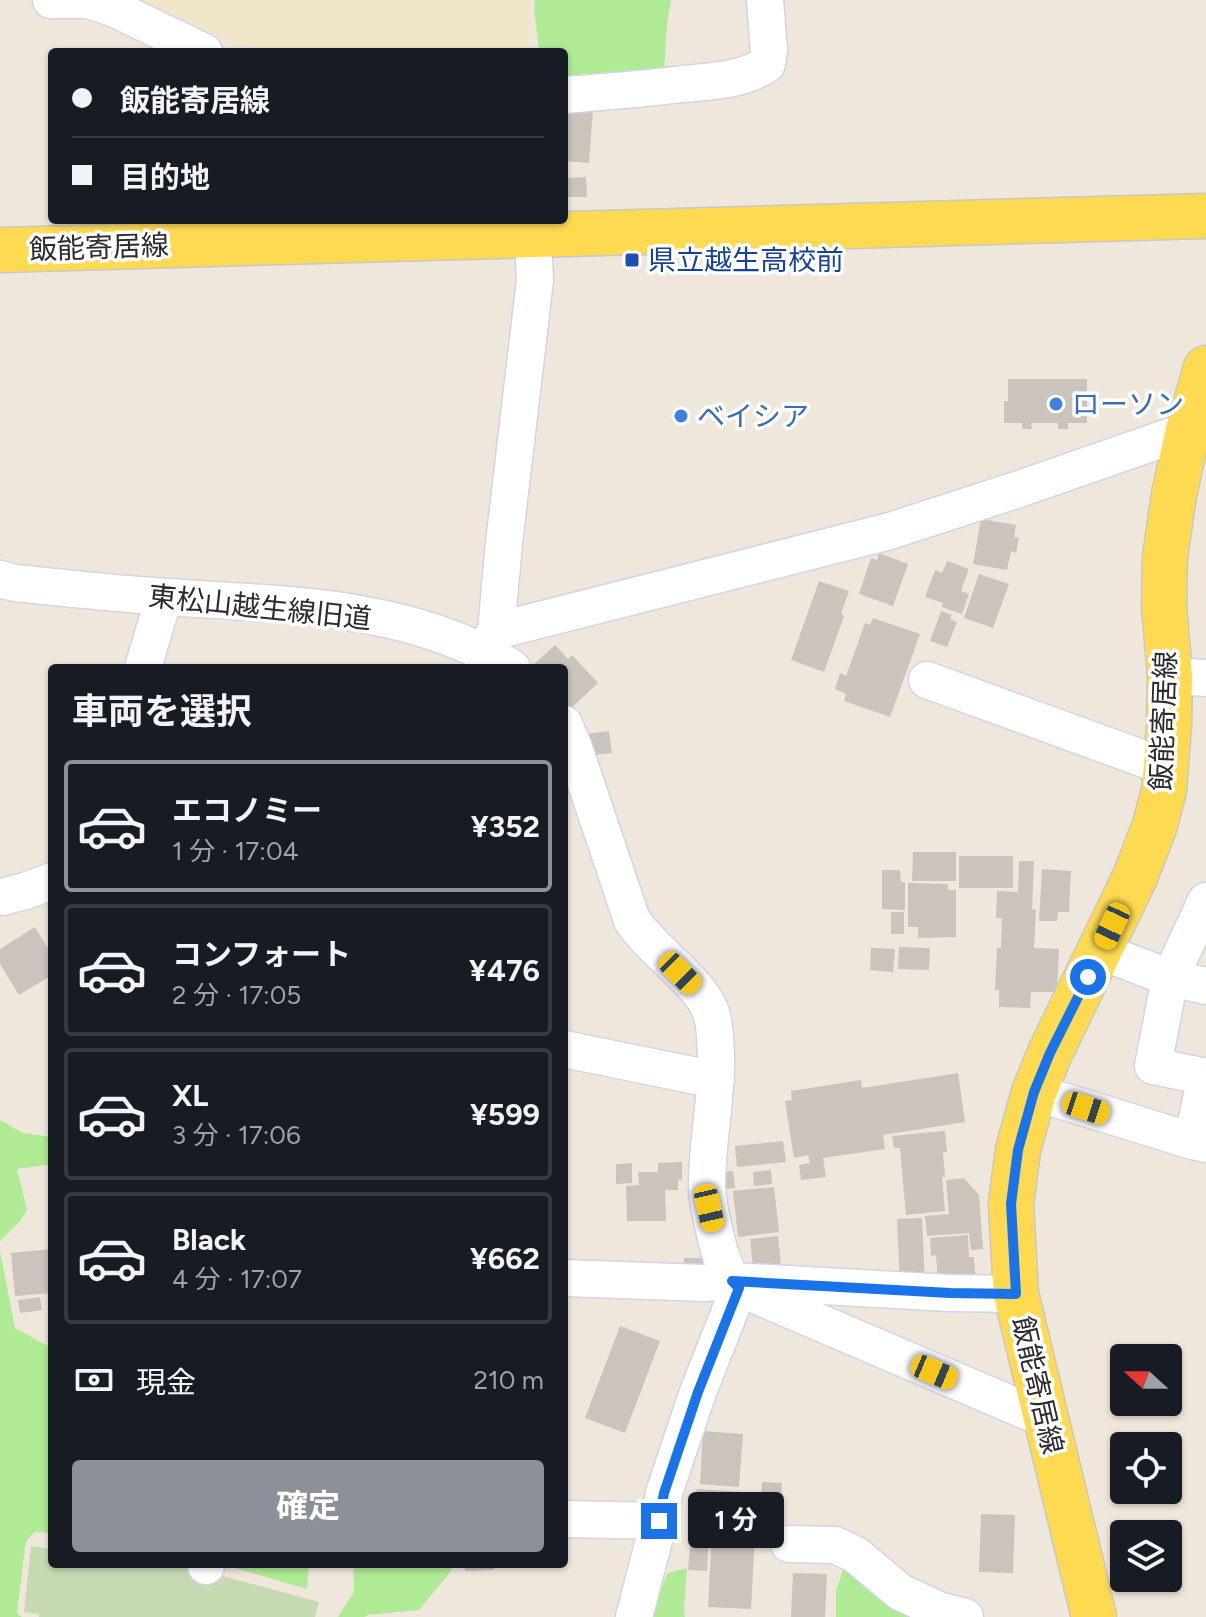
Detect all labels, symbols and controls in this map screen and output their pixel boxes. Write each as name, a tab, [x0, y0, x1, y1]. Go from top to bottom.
text: 飯能寄居線	[120, 82, 270, 119]
text: 目的地	[120, 159, 210, 196]
street label: 飯能寄居線	[28, 228, 170, 266]
place label: 県立越生高校前	[648, 243, 844, 277]
marker: 県立越生高校前	[623, 251, 641, 269]
place label: ローソン	[1072, 387, 1184, 421]
marker: ローソン	[1047, 395, 1065, 413]
place label: ベイシア	[697, 399, 809, 433]
marker: ベイシア	[672, 407, 690, 425]
street label: 東松山越生線旧道	[147, 578, 373, 636]
street label: 飯能寄居線	[1144, 650, 1182, 792]
text: 車両を選択	[72, 690, 252, 733]
icon: car	[76, 790, 148, 862]
text: エコノミー	[172, 792, 322, 829]
text: ¥352	[471, 808, 540, 845]
text: 1 分 · 17:04	[172, 835, 299, 867]
car	[1091, 899, 1133, 953]
icon: car	[76, 934, 148, 1006]
text: コンフォート	[172, 936, 351, 973]
car	[655, 948, 705, 998]
text: ¥476	[469, 952, 540, 989]
route start	[1070, 959, 1106, 995]
text: 2 分 · 17:05	[172, 979, 301, 1011]
text: XL	[172, 1077, 208, 1114]
icon: car	[76, 1078, 148, 1150]
car	[1059, 1089, 1113, 1127]
text: ¥599	[470, 1096, 540, 1133]
text: 3 分 · 17:06	[172, 1119, 301, 1151]
car	[692, 1182, 726, 1234]
text: Black	[172, 1221, 246, 1258]
icon: car	[76, 1222, 148, 1294]
text: ¥662	[470, 1240, 540, 1277]
text: 4 分 · 17:07	[172, 1263, 302, 1295]
street label: 飯能寄居線	[1006, 1313, 1070, 1457]
north arrow	[1110, 1344, 1182, 1416]
map controls	[1110, 1344, 1182, 1592]
car	[907, 1352, 961, 1392]
icon: cash	[72, 1358, 116, 1402]
text: 現金	[136, 1364, 196, 1401]
text: 210 m	[474, 1364, 544, 1396]
button: locate	[1110, 1432, 1182, 1504]
button: 確定	[72, 1460, 544, 1552]
callout: 1 分	[687, 1493, 783, 1549]
route end	[641, 1503, 677, 1539]
text: 1 分	[714, 1504, 758, 1536]
button: layers	[1110, 1520, 1182, 1592]

